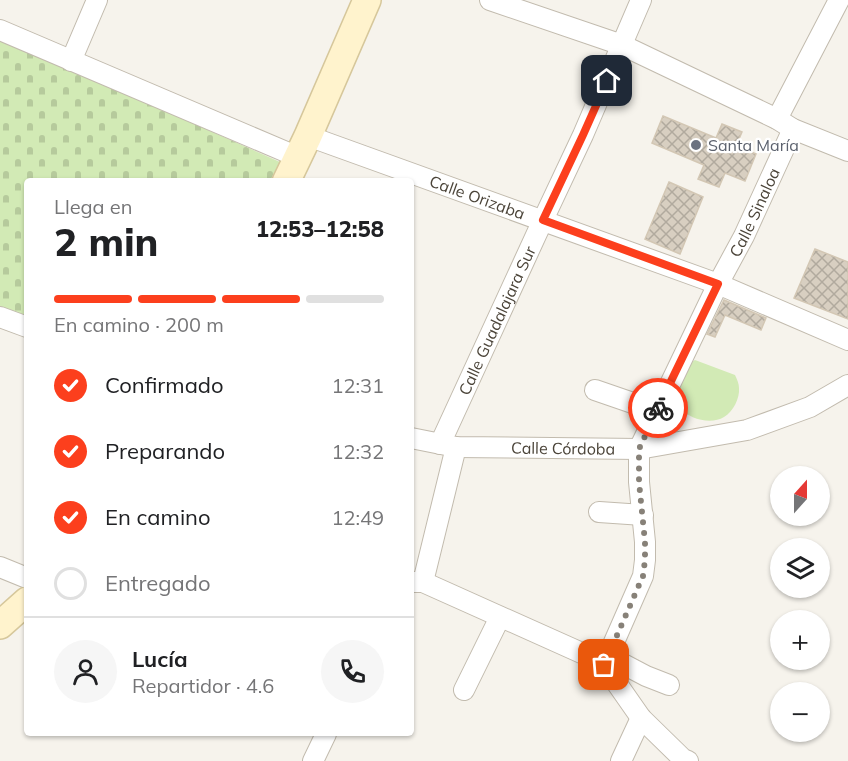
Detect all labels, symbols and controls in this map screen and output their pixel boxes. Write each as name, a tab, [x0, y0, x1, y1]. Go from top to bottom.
pin	[581, 55, 632, 106]
icon: home	[590, 64, 623, 97]
place label: Santa María	[708, 135, 799, 155]
marker: Santa María	[689, 138, 703, 152]
street label: Calle Sinaloa	[725, 165, 784, 260]
street label: Calle Orizaba	[427, 171, 528, 223]
text: Llega en	[54, 194, 132, 219]
text: 12:53–12:58	[256, 215, 384, 243]
text: 2 min	[54, 217, 159, 266]
street label: Calle Guadalajara Sur	[454, 243, 540, 398]
text: En camino · 200 m	[54, 312, 224, 337]
icon: check	[54, 369, 87, 402]
text: Confirmado	[105, 371, 224, 399]
text: 12:31	[331, 373, 384, 398]
courier	[628, 378, 688, 438]
icon: bike	[642, 392, 675, 425]
icon: check	[54, 435, 87, 468]
text: Preparando	[105, 437, 225, 465]
street label: Calle Córdoba	[511, 438, 615, 459]
text: 12:32	[331, 439, 384, 464]
north arrow	[770, 466, 830, 526]
map controls	[770, 466, 830, 742]
icon: check	[54, 501, 87, 534]
text: En camino	[105, 503, 211, 531]
text: 12:49	[331, 505, 384, 530]
button: layers	[770, 538, 830, 598]
text: Entregado	[105, 569, 211, 597]
button: +	[770, 610, 830, 670]
pin	[578, 639, 629, 690]
button: person	[54, 640, 117, 703]
button: phone	[321, 640, 384, 703]
text: Lucía	[132, 645, 188, 673]
icon: bag	[587, 648, 620, 681]
text: Repartidor · 4.6	[132, 673, 274, 698]
button: −	[770, 682, 830, 742]

